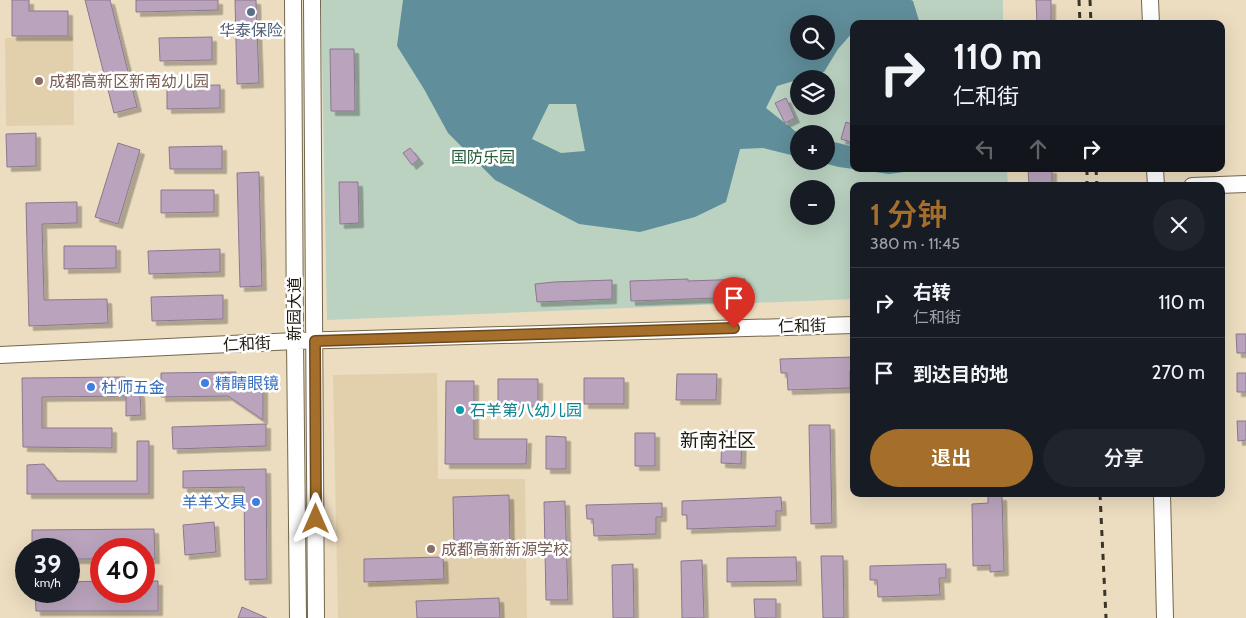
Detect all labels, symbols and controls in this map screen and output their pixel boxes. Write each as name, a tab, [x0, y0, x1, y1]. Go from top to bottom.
marker: 华泰保险	[245, 6, 257, 18]
map controls	[790, 15, 835, 225]
button: search	[790, 15, 835, 60]
place label: 华泰保险	[219, 21, 283, 40]
text: 110 m	[953, 35, 1042, 78]
icon: right	[870, 40, 935, 105]
button: layers	[790, 70, 835, 115]
place label: 成都高新区新南幼儿园	[49, 72, 209, 91]
marker: 成都高新区新南幼儿园	[33, 75, 45, 87]
text: 仁和街	[953, 83, 1019, 110]
button: +	[790, 125, 835, 170]
icon: left	[971, 135, 999, 163]
icon: ahead	[1024, 135, 1052, 163]
icon: right	[1077, 135, 1105, 163]
park label: 国防乐园	[451, 148, 515, 167]
button: −	[790, 180, 835, 225]
text: 1 分钟	[870, 196, 947, 233]
button: close	[1153, 199, 1205, 251]
text: 380 m · 11:45	[870, 234, 960, 253]
street label: 新园大道	[285, 277, 304, 341]
pin	[713, 277, 755, 328]
text: 右转	[913, 281, 951, 304]
icon: arrive	[720, 284, 748, 312]
icon: right	[870, 289, 898, 317]
text: 110 m	[1158, 291, 1205, 314]
text: 仁和街	[913, 308, 961, 327]
street label: 仁和街	[778, 316, 826, 336]
street label: 仁和街	[223, 333, 271, 355]
icon: arrive	[870, 359, 898, 387]
text: 270 m	[1151, 361, 1205, 384]
text: 到达目的地	[913, 363, 1008, 386]
place label: 精睛眼镜	[215, 374, 279, 393]
marker: 精睛眼镜	[199, 377, 211, 389]
place label: 杜师五金	[101, 378, 165, 397]
marker: 杜师五金	[85, 381, 97, 393]
place label: 石羊第八幼儿园	[470, 401, 582, 420]
marker: 石羊第八幼儿园	[454, 404, 466, 416]
district label: 新南社区	[680, 429, 756, 452]
button: 退出	[870, 429, 1033, 487]
button: 分享	[1043, 429, 1205, 487]
position arrow	[289, 492, 341, 544]
place label: 羊羊文具	[182, 493, 246, 512]
marker: 羊羊文具	[250, 496, 262, 508]
speed limit sign: 40	[90, 538, 155, 603]
place label: 成都高新新源学校	[441, 540, 569, 559]
marker: 成都高新新源学校	[425, 543, 437, 555]
text: 39	[34, 549, 61, 579]
text: km/h	[34, 575, 61, 590]

